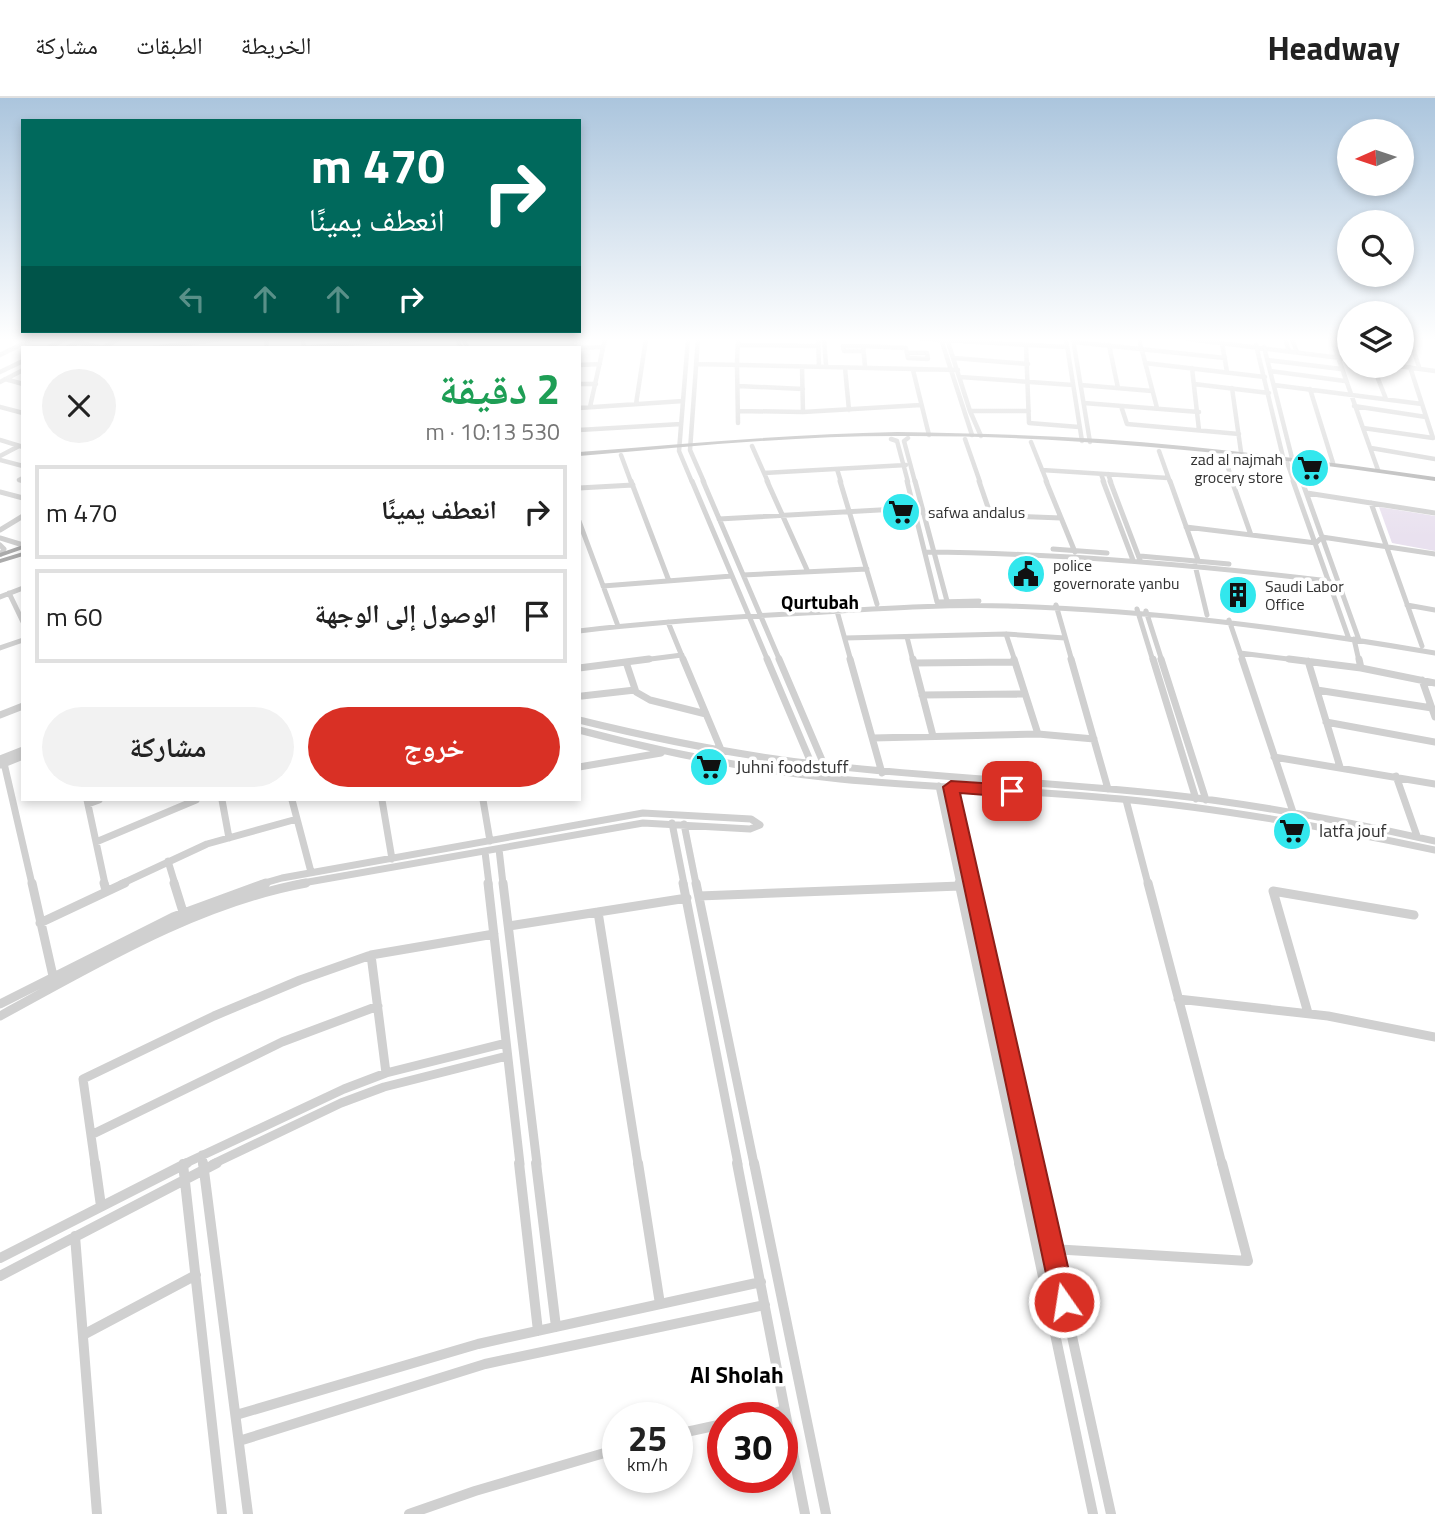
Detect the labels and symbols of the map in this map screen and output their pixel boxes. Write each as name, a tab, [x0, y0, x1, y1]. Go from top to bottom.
north arrow	[1337, 119, 1414, 196]
place label: zad al najmah grocery store	[1190, 447, 1283, 489]
supermarket icon: zad al najmah grocery store	[1289, 447, 1331, 489]
supermarket icon: safwa andalus	[880, 491, 922, 533]
place label: safwa andalus	[928, 500, 1025, 524]
public building icon: police governorate yanbu	[1005, 553, 1047, 595]
place label: police governorate yanbu	[1053, 553, 1180, 595]
building icon: Saudi Labor Office	[1217, 574, 1259, 616]
place label: Saudi Labor Office	[1265, 574, 1344, 616]
district label: Qurtubah	[781, 587, 859, 616]
supermarket icon: Juhni foodstuff	[688, 746, 730, 788]
place label: Juhni foodstuff	[736, 753, 849, 780]
pin	[982, 761, 1042, 821]
supermarket icon: latfa jouf	[1271, 810, 1313, 852]
place label: latfa jouf	[1319, 817, 1386, 844]
position arrow	[1027, 1265, 1101, 1339]
district label: Al Sholah	[690, 1357, 784, 1392]
speed limit sign: 30	[707, 1402, 798, 1493]

